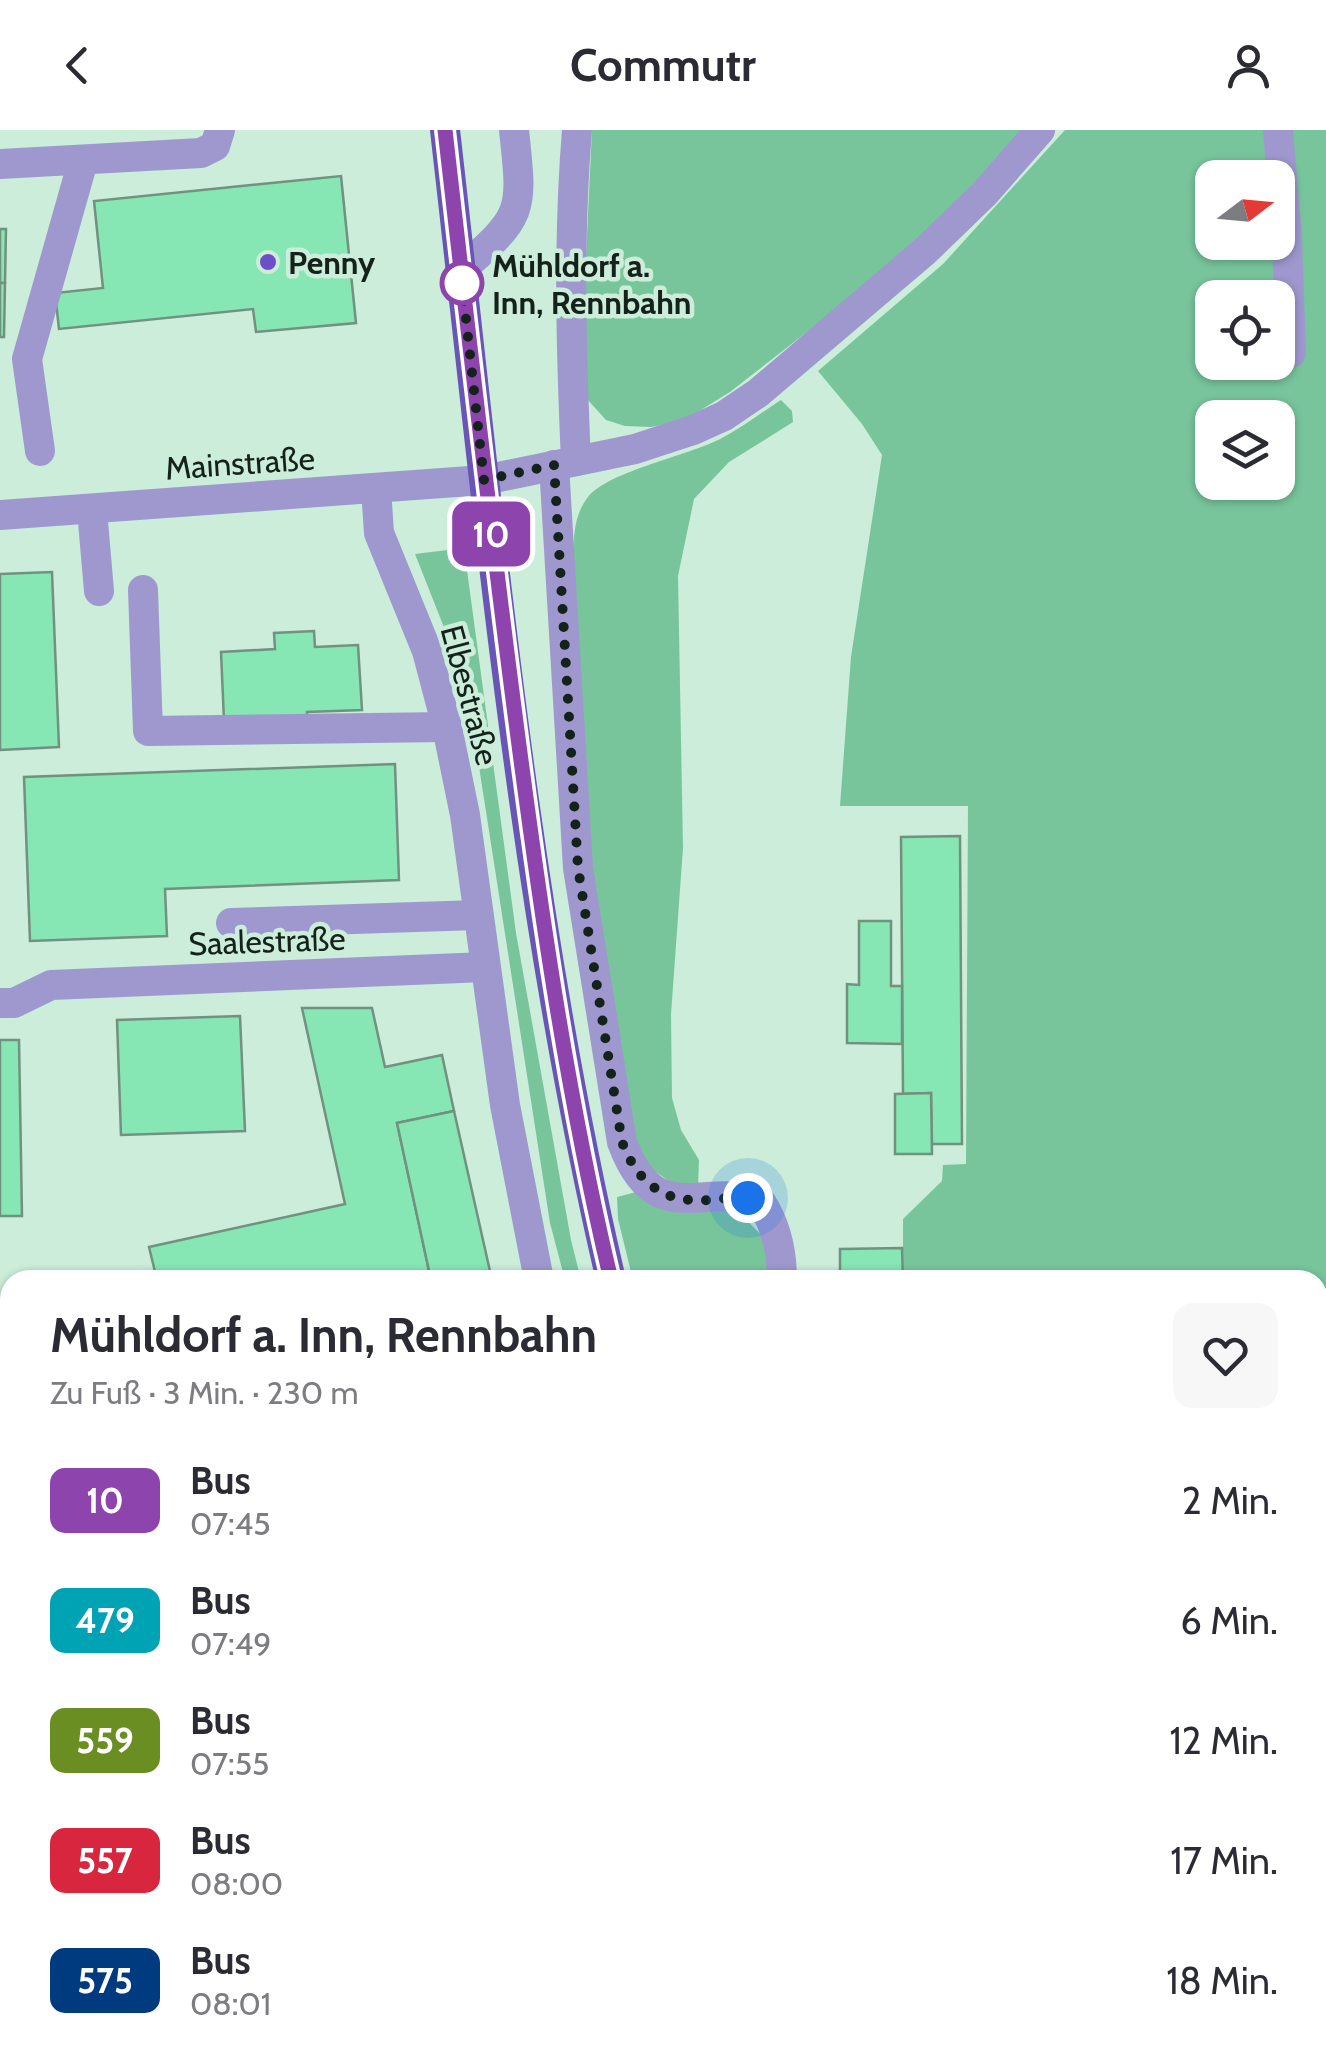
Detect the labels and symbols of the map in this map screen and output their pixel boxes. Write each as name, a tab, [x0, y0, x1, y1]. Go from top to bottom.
north arrow	[1195, 160, 1295, 260]
place label: Penny	[288, 243, 376, 282]
place label: Mühldorf a. Inn, Rennbahn	[492, 246, 691, 322]
marker: Penny	[257, 251, 279, 273]
marker: Mühldorf a. Inn, Rennbahn	[441, 262, 483, 304]
street label: Mainstraße	[164, 438, 316, 488]
line badge: 10	[446, 502, 536, 566]
street label: Elbestraße	[433, 621, 507, 769]
street label: Saalestraße	[188, 919, 346, 963]
your location	[723, 1173, 773, 1223]

